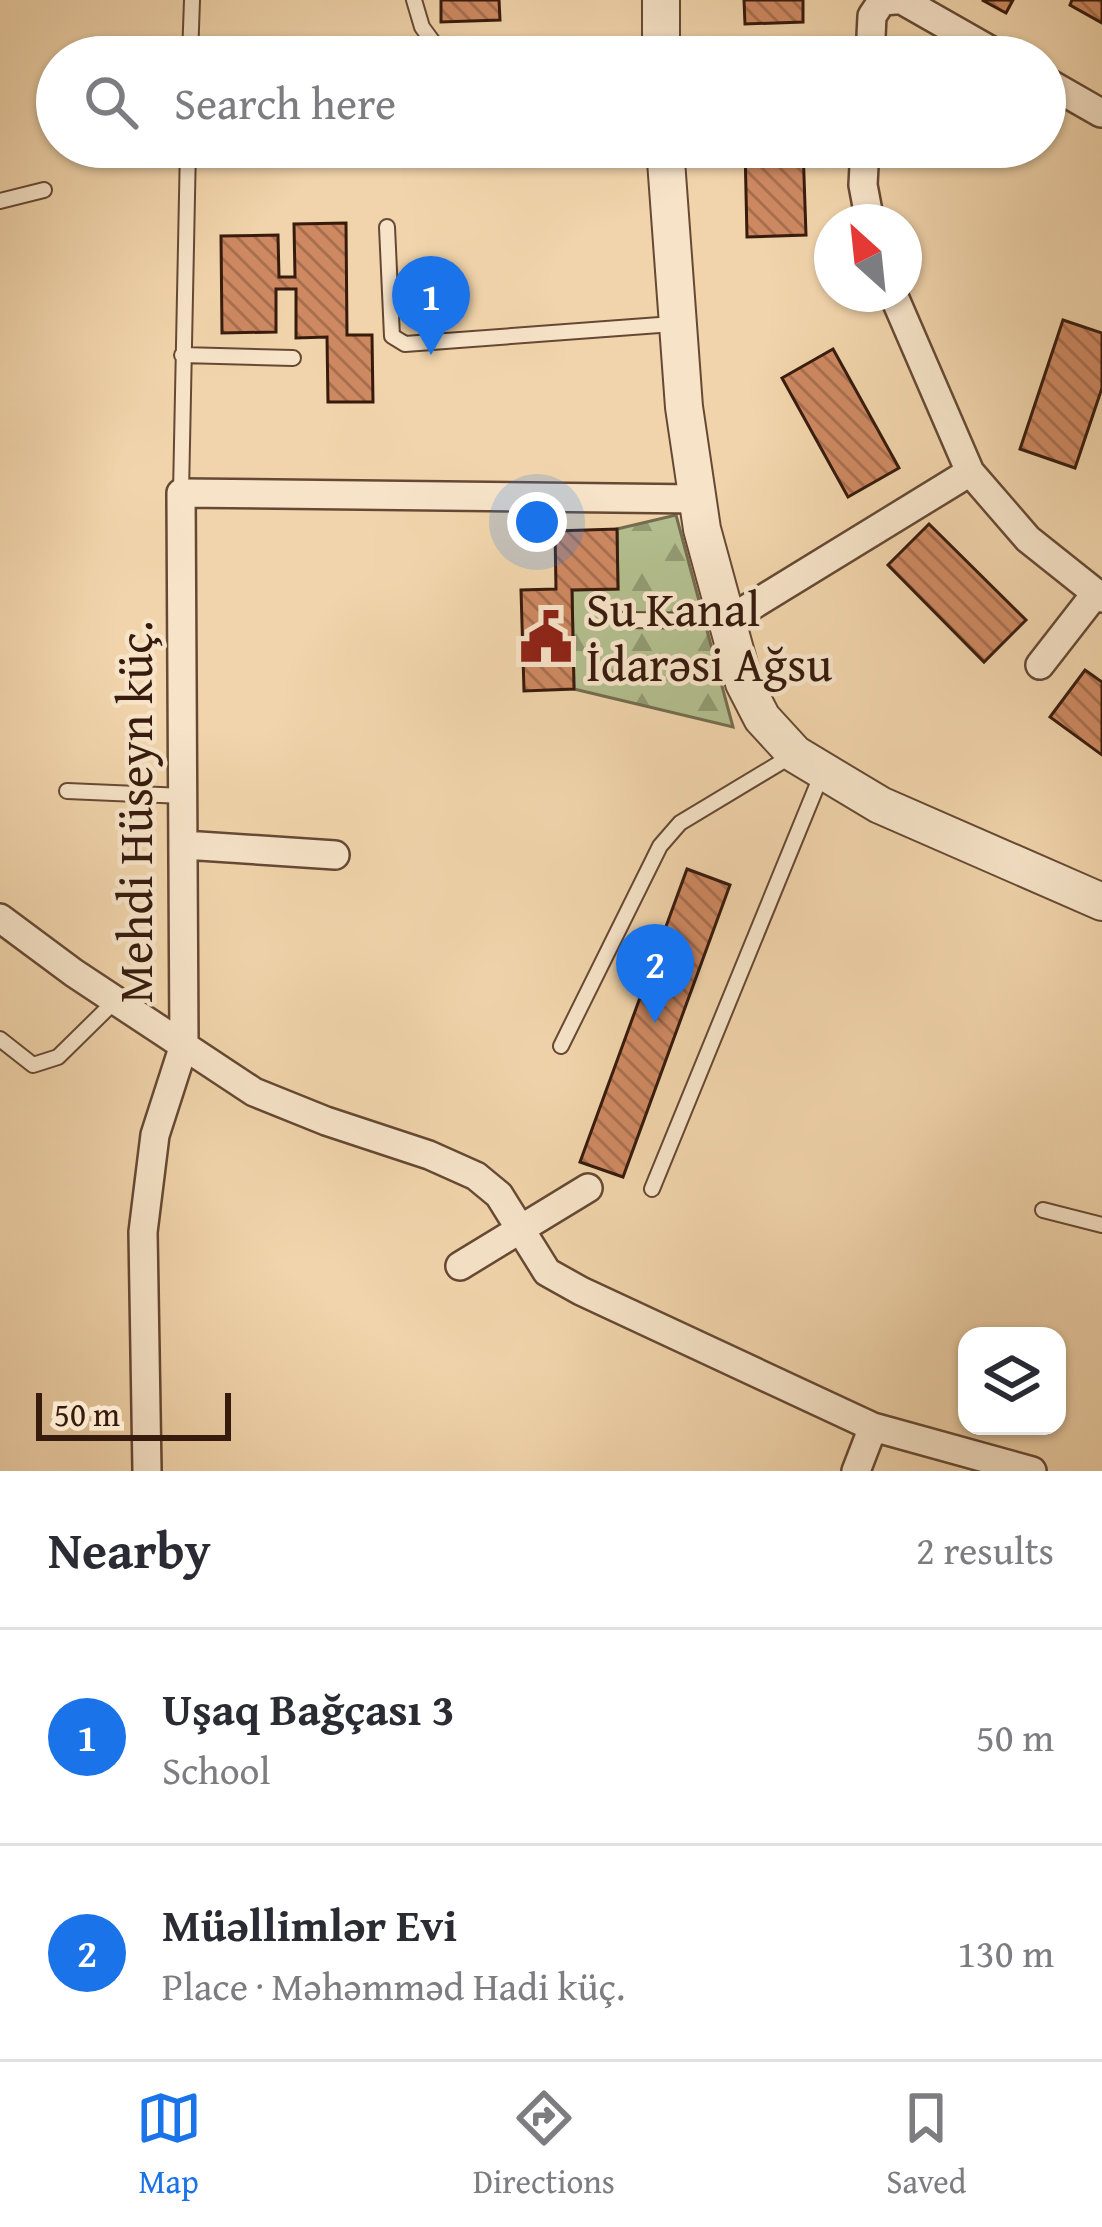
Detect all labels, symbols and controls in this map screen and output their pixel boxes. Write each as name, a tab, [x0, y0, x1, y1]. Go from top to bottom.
search box	[36, 36, 1066, 168]
icon: search	[78, 69, 144, 135]
text: Search here	[174, 70, 396, 135]
north arrow	[814, 204, 922, 312]
pin: 1	[392, 256, 470, 355]
your location	[507, 492, 567, 552]
place label: Su Kanal İdarəsi Ağsu	[586, 573, 832, 699]
public building icon: Su Kanal İdarəsi Ağsu	[517, 608, 575, 666]
street label: Mehdi Hüseyn küç.	[99, 621, 170, 1003]
pin: 2	[616, 924, 694, 1023]
map controls	[958, 1327, 1066, 1435]
button: layers	[958, 1327, 1066, 1435]
scale bar	[36, 1387, 231, 1440]
text: 50 m	[54, 1390, 120, 1438]
text: Nearby	[48, 1512, 211, 1587]
text: 2 results	[916, 1521, 1054, 1578]
text: Uşaq Bağçası 3	[162, 1676, 455, 1741]
text: 1	[77, 1708, 97, 1765]
text: 50 m	[976, 1708, 1054, 1765]
text: School	[162, 1741, 270, 1798]
text: Müəllimlər Evi	[162, 1892, 457, 1957]
text: 2	[77, 1924, 97, 1981]
text: 130 m	[957, 1924, 1054, 1981]
text: Place · Məhəmməd Hadi küç.	[162, 1957, 625, 2014]
tab: Map	[136, 2085, 202, 2205]
tab: Directions	[473, 2085, 615, 2205]
tab: Saved	[886, 2085, 966, 2205]

